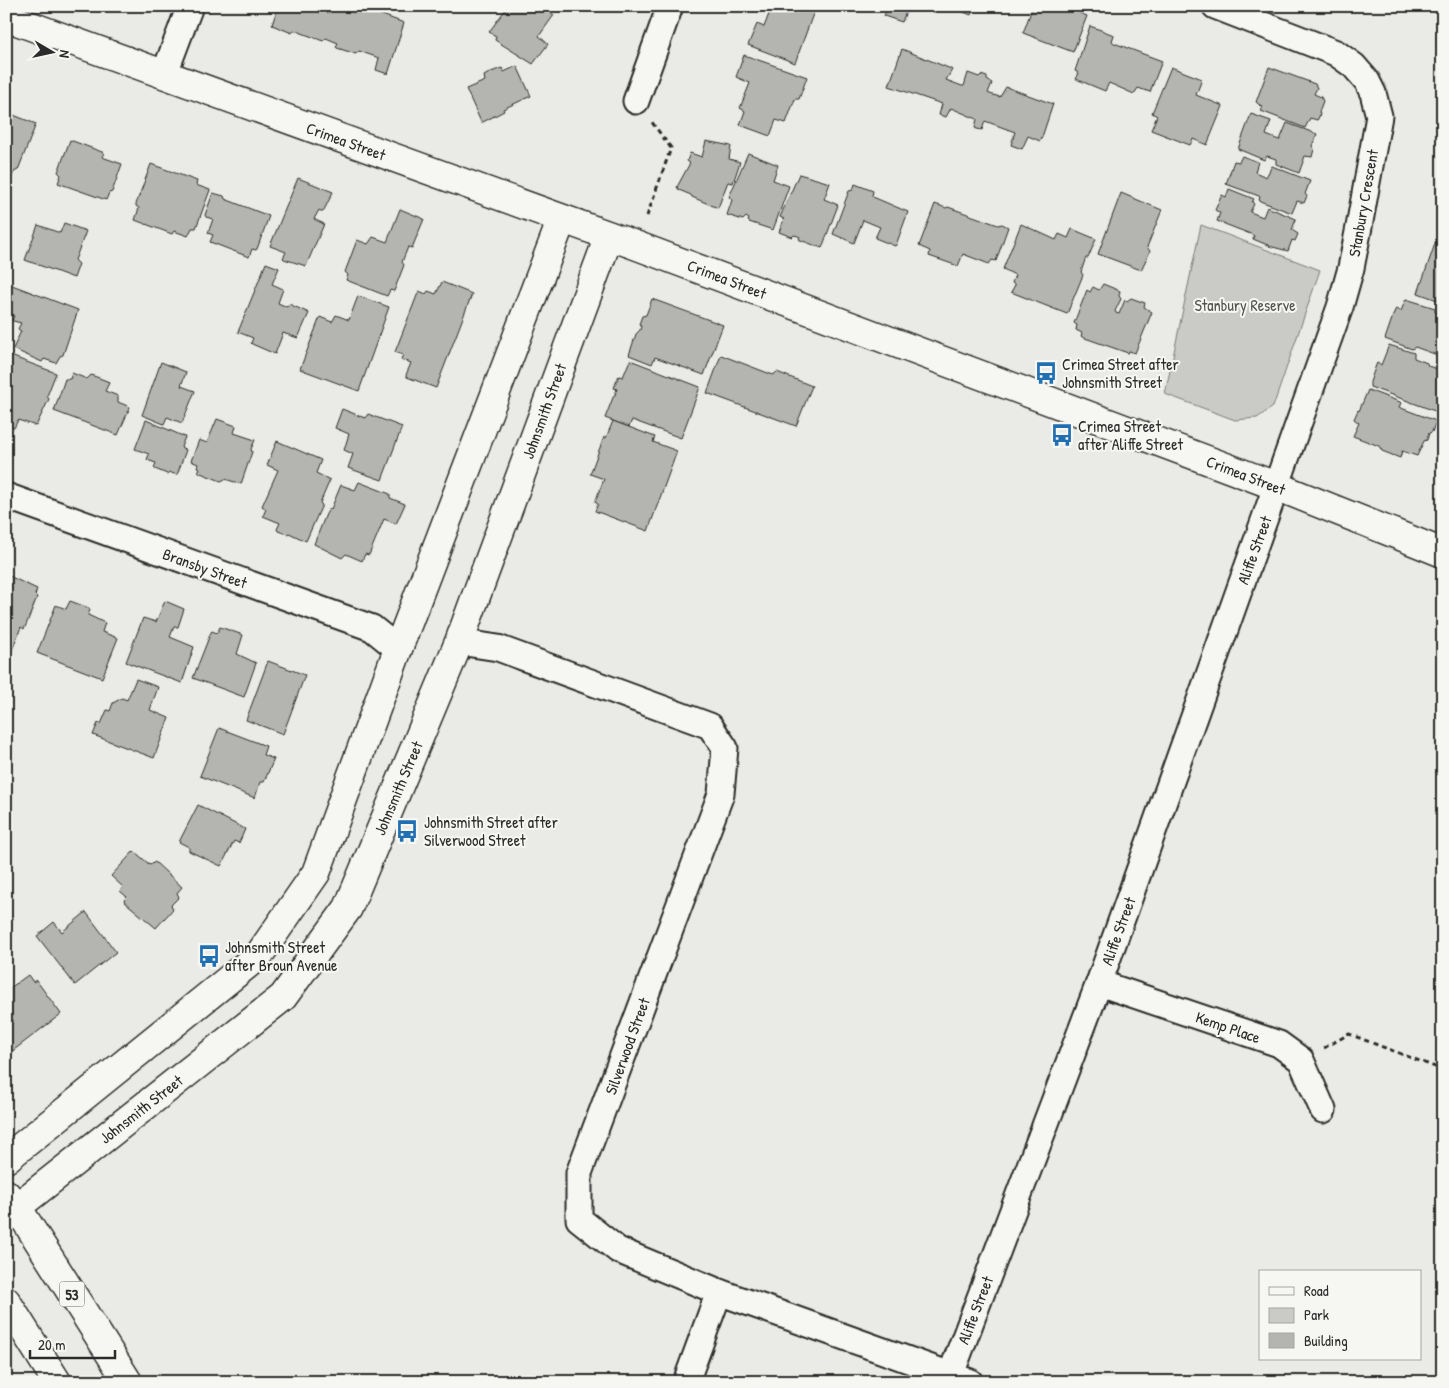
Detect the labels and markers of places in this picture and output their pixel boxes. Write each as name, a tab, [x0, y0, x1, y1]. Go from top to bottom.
place label: Crimea Street after Johnsmith Street	[1062, 353, 1179, 393]
bus stop icon: Crimea Street after Johnsmith Street	[1033, 360, 1059, 386]
place label: Crimea Street after Aliffe Street	[1078, 415, 1184, 455]
bus stop icon: Crimea Street after Aliffe Street	[1049, 422, 1075, 448]
place label: Johnsmith Street after Silverwood Street	[424, 811, 558, 851]
bus stop icon: Johnsmith Street after Silverwood Street	[394, 818, 420, 844]
place label: Johnsmith Street after Broun Avenue	[225, 936, 338, 976]
bus stop icon: Johnsmith Street after Broun Avenue	[196, 943, 222, 969]

